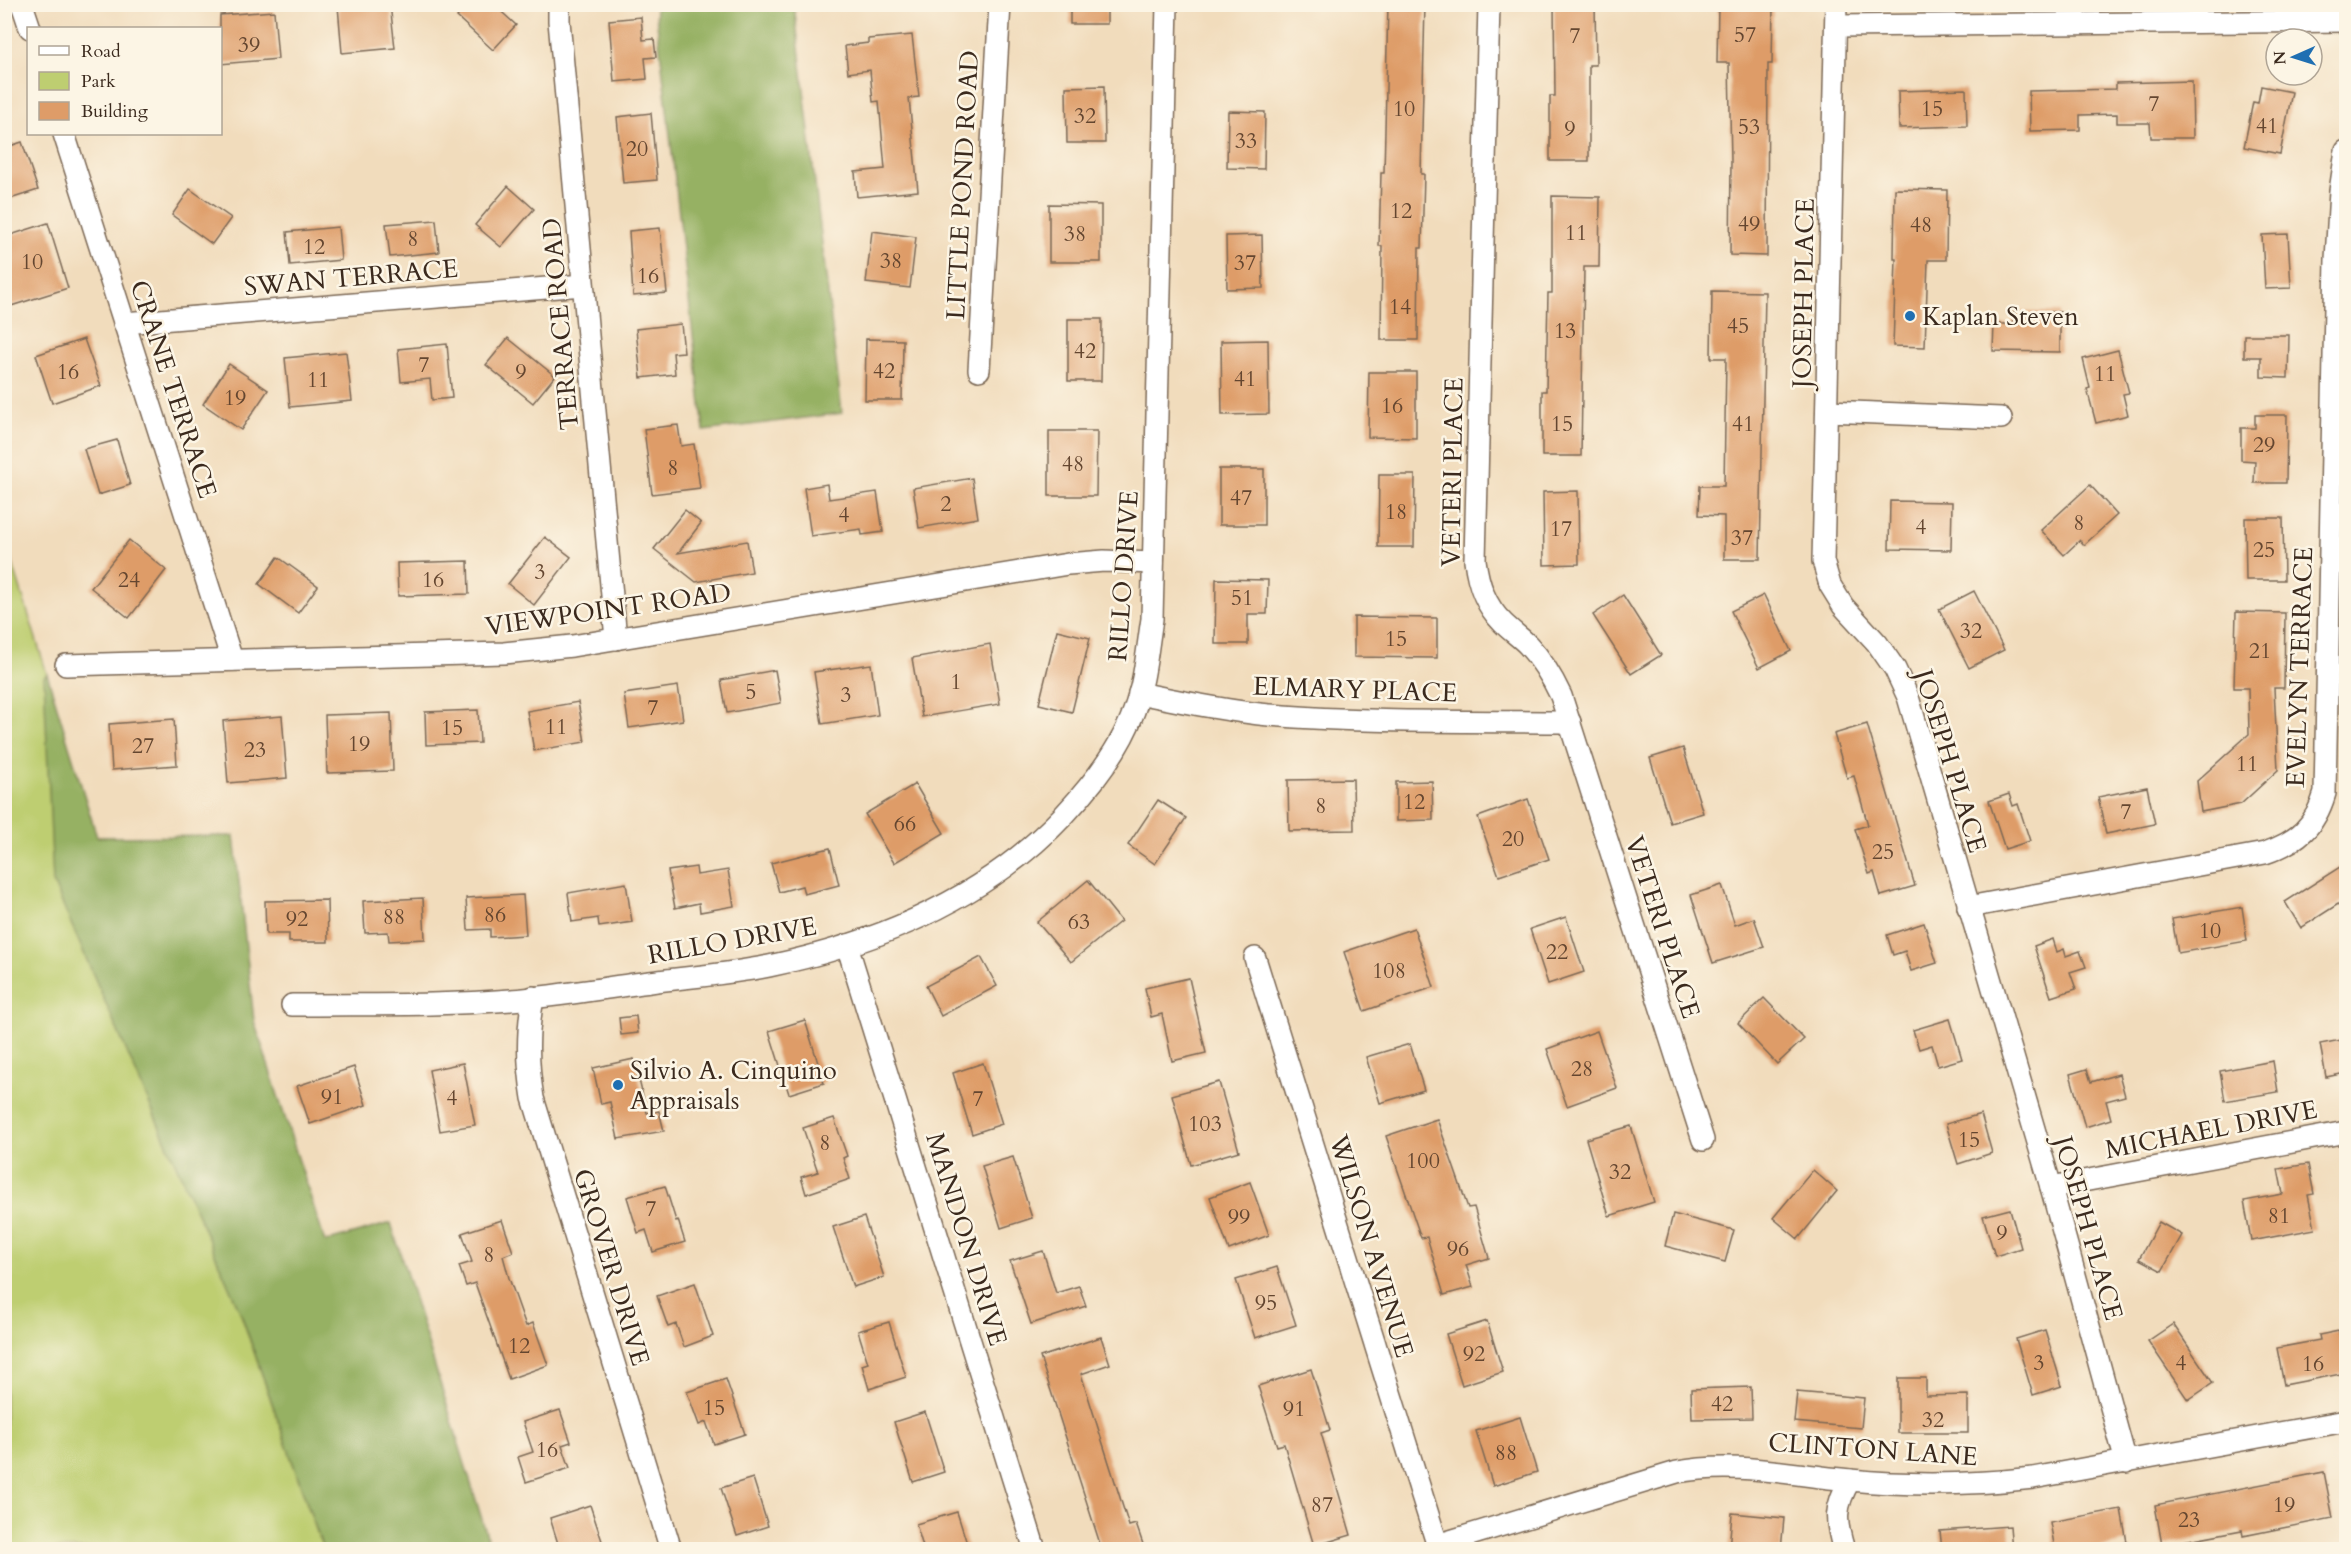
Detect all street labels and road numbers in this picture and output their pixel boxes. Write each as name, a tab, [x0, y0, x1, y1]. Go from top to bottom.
street label: LITTLE POND ROAD	[938, 49, 987, 321]
street label: JOSEPH PLACE	[1784, 198, 1823, 392]
street label: TERRACE ROAD	[534, 216, 587, 431]
street label: SWAN TERRACE	[242, 251, 460, 304]
street label: CRANE TERRACE	[122, 276, 225, 503]
street label: VETERI PLACE	[1433, 377, 1472, 567]
street label: RILLO DRIVE	[1100, 490, 1147, 663]
street label: EVELYN TERRACE	[2278, 546, 2321, 788]
street label: VIEWPOINT ROAD	[483, 575, 733, 644]
street label: JOSEPH PLACE	[1905, 661, 1995, 857]
street label: ELMARY PLACE	[1252, 668, 1458, 711]
street label: VETERI PLACE	[1617, 832, 1708, 1023]
street label: RILLO DRIVE	[645, 908, 819, 973]
street label: MICHAEL DRIVE	[2102, 1092, 2320, 1167]
street label: MANDON DRIVE	[917, 1128, 1016, 1350]
street label: JOSEPH PLACE	[2044, 1128, 2132, 1324]
street label: WILSON AVENUE	[1321, 1130, 1422, 1362]
street label: GROVER DRIVE	[565, 1164, 658, 1370]
street label: CLINTON LANE	[1767, 1425, 1979, 1474]

